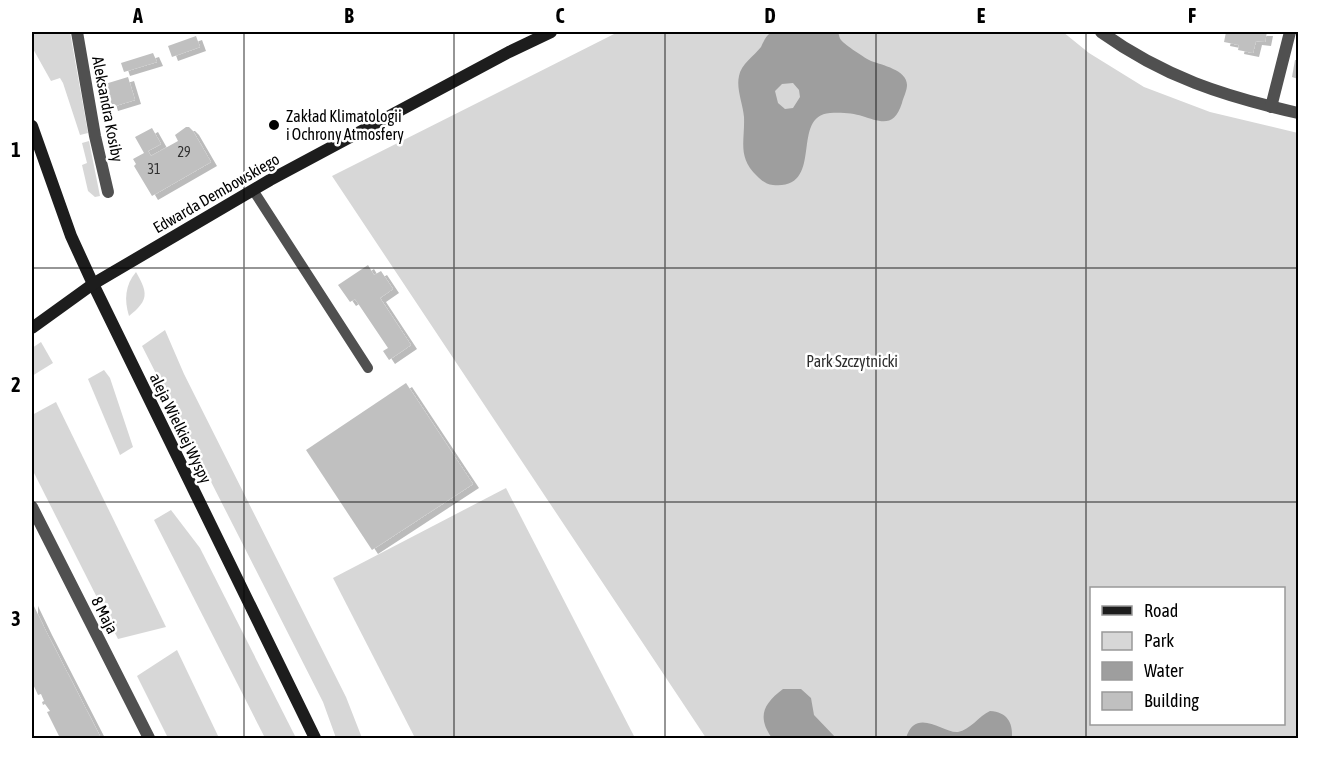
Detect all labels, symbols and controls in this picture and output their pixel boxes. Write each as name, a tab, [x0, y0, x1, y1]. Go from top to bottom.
text: A	[132, 4, 143, 27]
text: B	[344, 4, 354, 27]
text: C	[556, 4, 565, 27]
text: D	[764, 4, 776, 27]
text: E	[977, 4, 986, 27]
text: F	[1188, 4, 1196, 27]
street label: Aleksandra Kosiby	[88, 55, 127, 164]
place label: Zakład Klimatologii i Ochrony Atmosfery	[286, 107, 404, 144]
marker: Zakład Klimatologii i Ochrony Atmosfery	[267, 118, 281, 132]
text: 1	[11, 138, 21, 161]
house number: 29	[177, 144, 191, 160]
street label: Edwarda Dembowskiego	[150, 150, 283, 237]
house number: 31	[147, 161, 161, 177]
park label: Park Szczytnicki	[806, 352, 898, 371]
street label: aleja Wielkiej Wyspy	[146, 370, 216, 487]
text: 2	[11, 373, 21, 396]
legend	[1090, 587, 1285, 725]
street label: 8 Maja	[87, 594, 122, 637]
text: Road	[1144, 600, 1178, 621]
text: 3	[11, 607, 21, 630]
text: Park	[1144, 630, 1174, 651]
text: Water	[1144, 660, 1184, 681]
text: Building	[1144, 690, 1199, 711]

